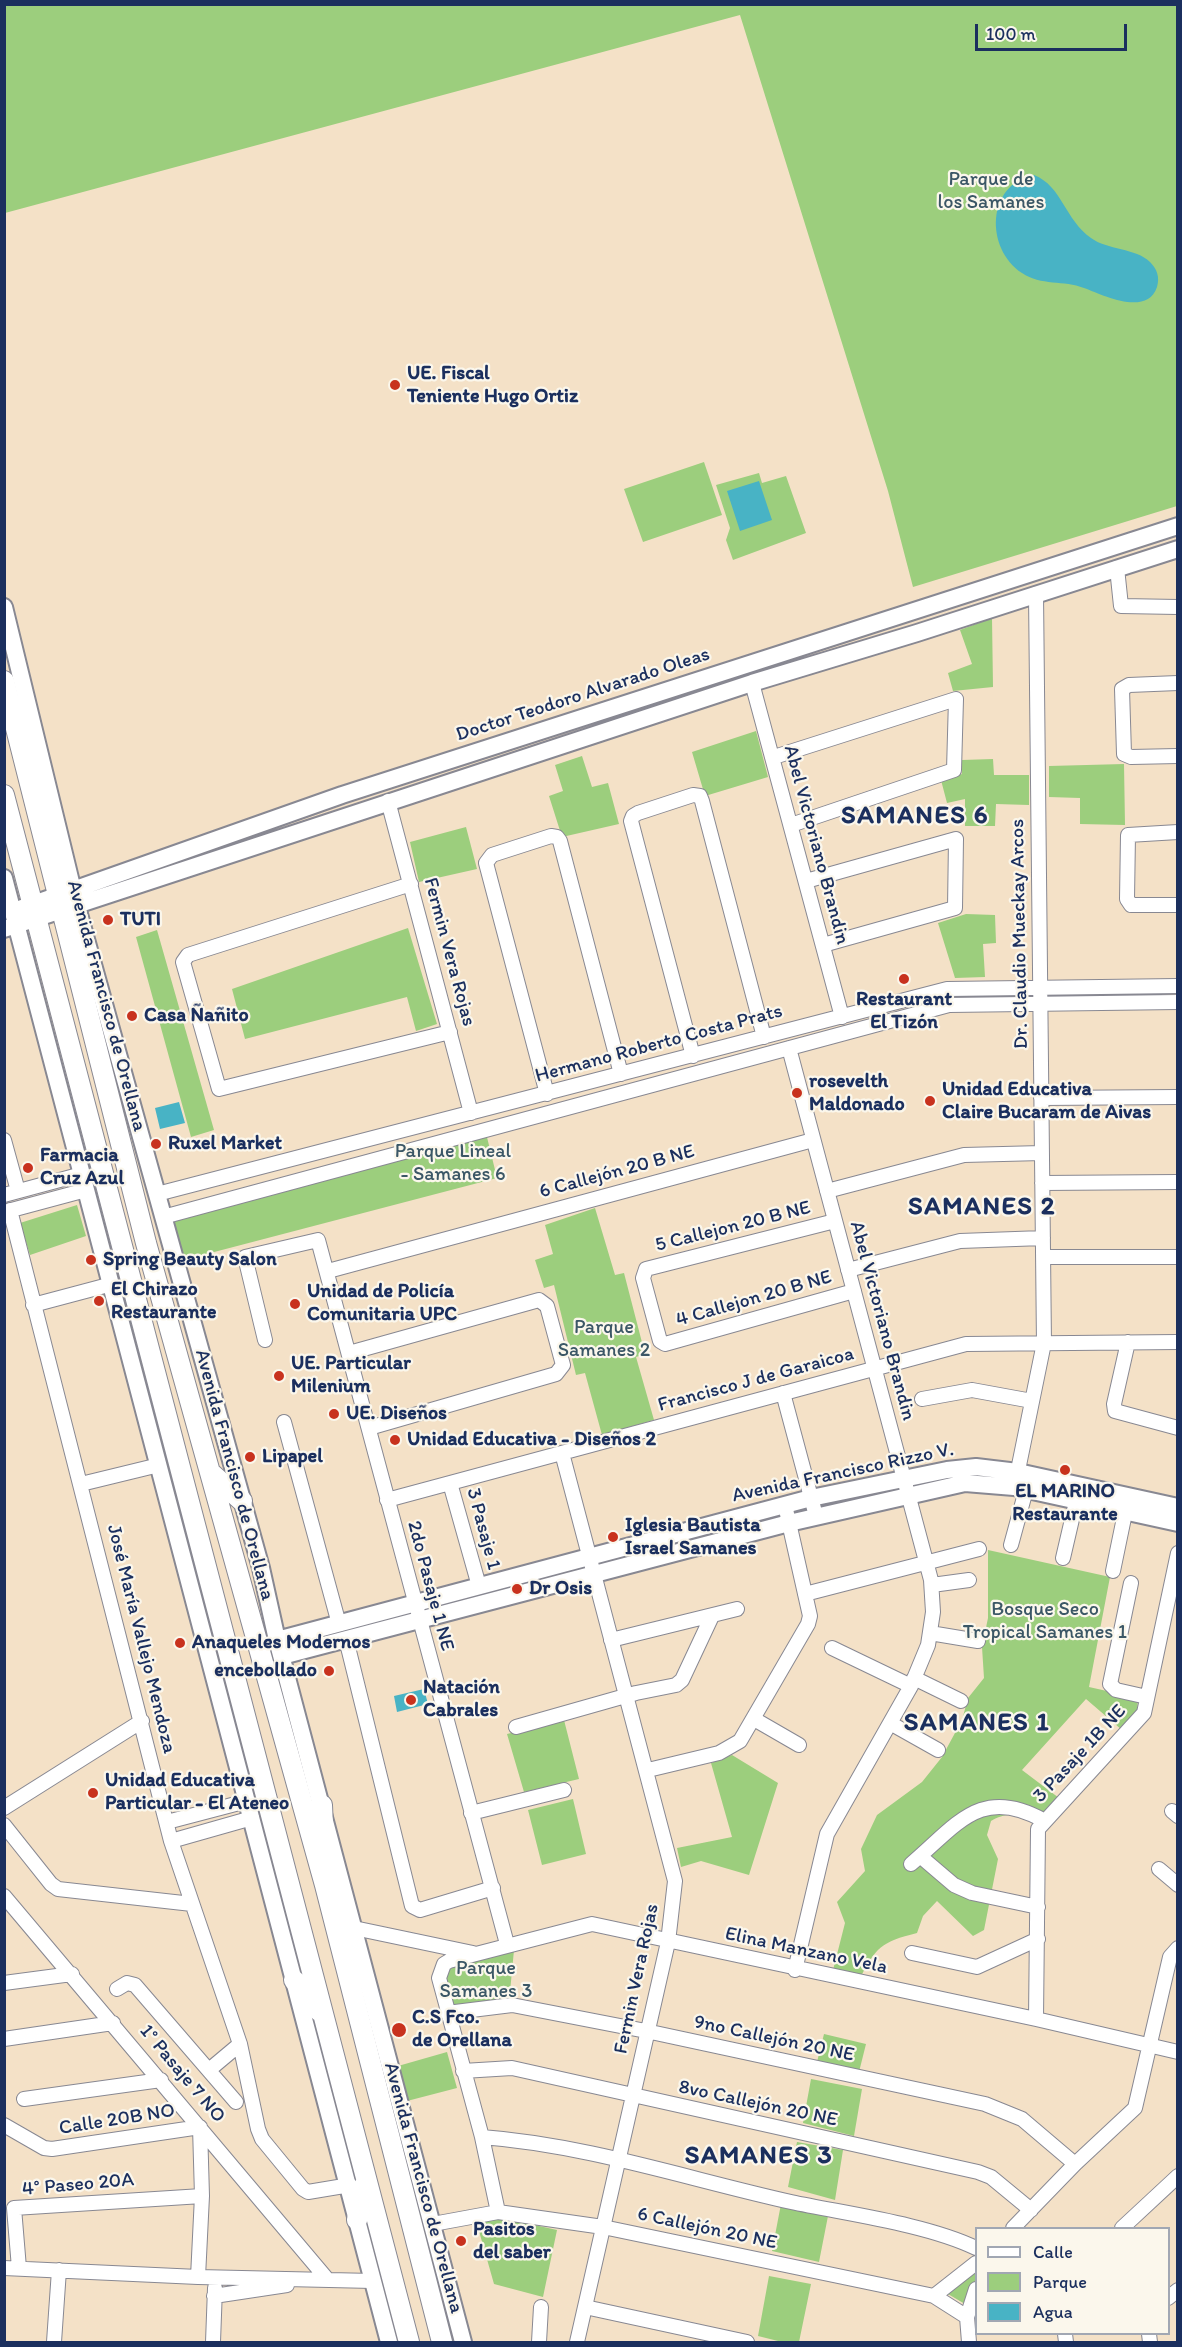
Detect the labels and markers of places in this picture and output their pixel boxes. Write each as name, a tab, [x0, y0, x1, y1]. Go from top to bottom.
place label: UE. Fiscal Teniente Hugo Ortiz	[407, 362, 578, 409]
marker: UE. Fiscal Teniente Hugo Ortiz	[388, 378, 402, 392]
place label: TUTI	[120, 908, 161, 932]
marker: TUTI	[101, 913, 115, 927]
marker: Restaurant El Tizón	[897, 972, 911, 986]
place label: Restaurant El Tizón	[856, 988, 952, 1035]
place label: Casa Ñañito	[144, 1004, 249, 1028]
marker: Casa Ñañito	[125, 1009, 139, 1023]
place label: rosevelth Maldonado	[809, 1070, 905, 1117]
place label: Unidad Educativa Claire Bucaram de Aivas	[942, 1078, 1151, 1125]
marker: rosevelth Maldonado	[790, 1086, 804, 1100]
marker: Unidad Educativa Claire Bucaram de Aivas	[923, 1094, 937, 1108]
place label: Ruxel Market	[168, 1132, 282, 1156]
marker: Ruxel Market	[149, 1137, 163, 1151]
place label: Farmacia Cruz Azul	[40, 1144, 124, 1191]
marker: Farmacia Cruz Azul	[21, 1161, 35, 1175]
place label: Spring Beauty Salon	[103, 1248, 277, 1272]
marker: Spring Beauty Salon	[84, 1253, 98, 1267]
place label: El Chirazo Restaurante	[111, 1278, 216, 1325]
place label: Unidad de Policía Comunitaria UPC	[307, 1280, 457, 1327]
marker: El Chirazo Restaurante	[92, 1294, 106, 1308]
marker: Unidad de Policía Comunitaria UPC	[288, 1297, 302, 1311]
place label: UE. Particular Milenium	[291, 1352, 411, 1399]
marker: UE. Particular Milenium	[272, 1369, 286, 1383]
place label: UE. Diseños	[346, 1402, 447, 1426]
marker: UE. Diseños	[327, 1407, 341, 1421]
place label: Unidad Educativa - Diseños 2	[407, 1428, 656, 1452]
marker: Unidad Educativa - Diseños 2	[388, 1433, 402, 1447]
place label: Lipapel	[262, 1445, 323, 1469]
marker: Lipapel	[243, 1450, 257, 1464]
marker: EL MARINO Restaurante	[1058, 1463, 1072, 1477]
place label: EL MARINO Restaurante	[1012, 1480, 1118, 1527]
place label: Iglesia Bautista Israel Samanes	[625, 1514, 761, 1561]
marker: Iglesia Bautista Israel Samanes	[606, 1530, 620, 1544]
place label: Dr Osis	[529, 1577, 592, 1601]
marker: Dr Osis	[510, 1582, 524, 1596]
place label: Anaqueles Modernos	[192, 1631, 370, 1655]
marker: Anaqueles Modernos	[173, 1636, 187, 1650]
place label: encebollado	[214, 1659, 317, 1683]
marker: encebollado	[322, 1664, 336, 1678]
place label: Natación Cabrales	[423, 1676, 500, 1723]
marker: Natación Cabrales	[404, 1693, 418, 1707]
place label: Unidad Educativa Particular - El Ateneo	[105, 1769, 289, 1816]
marker: Unidad Educativa Particular - El Ateneo	[86, 1786, 100, 1800]
place label: C.S Fco. de Orellana	[412, 2006, 512, 2053]
marker: C.S Fco. de Orellana	[390, 2021, 408, 2039]
place label: Pasitos del saber	[473, 2218, 551, 2265]
marker: Pasitos del saber	[454, 2234, 468, 2248]

